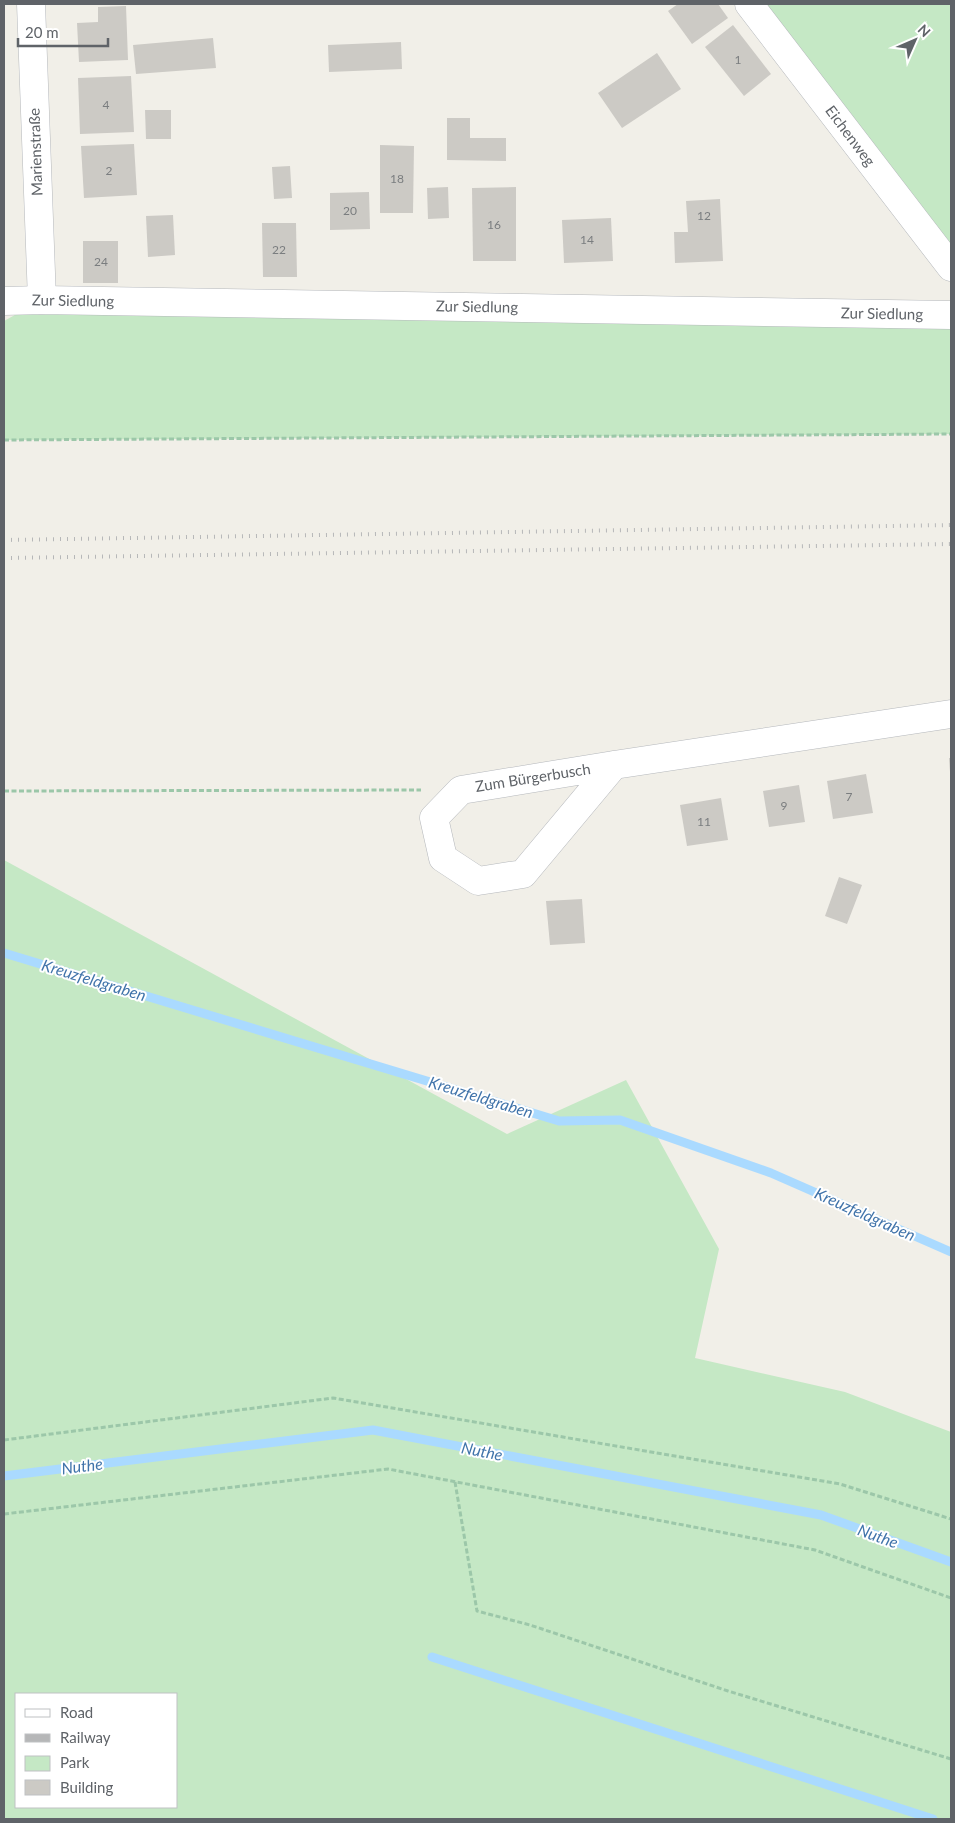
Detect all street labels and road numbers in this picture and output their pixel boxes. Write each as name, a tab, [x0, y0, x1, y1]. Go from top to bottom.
street label: Eichenweg	[822, 101, 880, 169]
street label: Marienstraße	[24, 108, 46, 196]
street label: Zur Siedlung	[32, 290, 114, 310]
street label: Zur Siedlung	[436, 296, 518, 316]
street label: Zur Siedlung	[841, 303, 923, 323]
street label: Zum Bürgerbusch	[474, 759, 592, 795]

